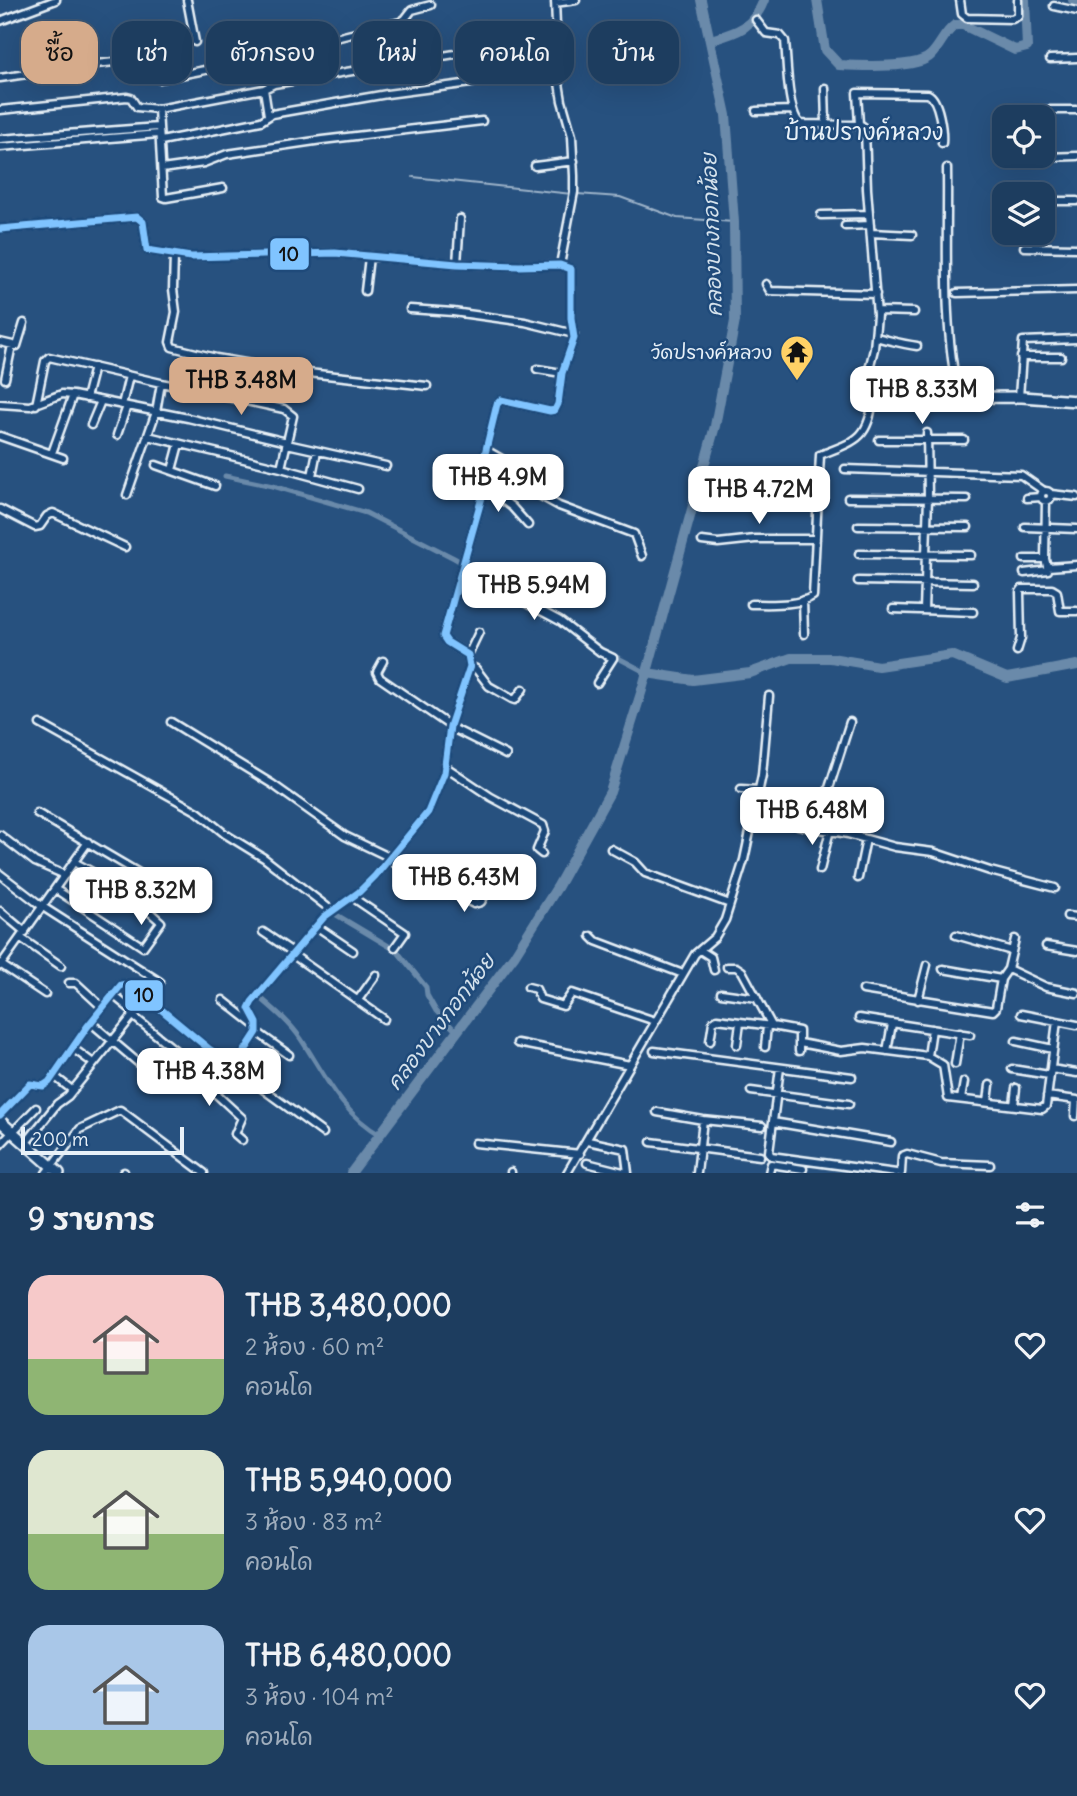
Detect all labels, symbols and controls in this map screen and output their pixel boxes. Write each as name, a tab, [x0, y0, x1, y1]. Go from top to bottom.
chip: ซื้อ	[21, 21, 98, 84]
chip: เช่า	[112, 21, 192, 84]
chip: ตัวกรอง	[206, 21, 339, 84]
chip: ใหม่	[353, 21, 441, 84]
chip: คอนโด	[455, 21, 574, 84]
chip: บ้าน	[588, 21, 679, 84]
map controls	[992, 105, 1055, 245]
button: locate	[992, 105, 1055, 168]
district label: บ้านปรางค์หลวง	[784, 116, 944, 146]
water label: คลองบางกอกน้อย	[695, 150, 728, 317]
button: layers	[992, 182, 1055, 245]
line badge: 10	[269, 237, 310, 271]
text: 10	[279, 242, 299, 266]
temple icon: วัดปรางค์หลวง	[778, 333, 816, 382]
place label: วัดปรางค์หลวง	[651, 340, 772, 364]
pin: THB 3.48M	[161, 358, 321, 417]
text: THB 3.48M	[185, 365, 297, 394]
pin: THB 8.33M	[842, 366, 1002, 426]
text: THB 8.33M	[866, 374, 978, 403]
pin: THB 4.9M	[426, 454, 570, 514]
text: THB 4.9M	[448, 462, 548, 491]
pin: THB 4.72M	[679, 466, 839, 526]
text: THB 4.72M	[704, 474, 814, 503]
pin: THB 5.94M	[454, 562, 614, 622]
text: THB 5.94M	[478, 570, 590, 599]
pin: THB 6.48M	[732, 788, 892, 847]
text: THB 6.48M	[756, 795, 868, 824]
pin: THB 6.43M	[384, 855, 544, 914]
text: THB 6.43M	[408, 862, 520, 891]
pin: THB 8.32M	[61, 867, 221, 927]
text: THB 8.32M	[85, 875, 197, 904]
water label: คลองบางกอกน้อย	[381, 946, 502, 1095]
line badge: 10	[124, 979, 164, 1012]
text: 10	[134, 983, 154, 1007]
pin: THB 4.38M	[129, 1048, 289, 1108]
text: THB 4.38M	[153, 1056, 265, 1085]
scale bar	[21, 1124, 184, 1156]
text: 200 m	[32, 1127, 89, 1151]
icon: filters	[1011, 1196, 1049, 1234]
text: 9 รายการ	[28, 1200, 155, 1238]
text: THB 3,480,000	[245, 1286, 452, 1324]
icon: home	[84, 1303, 168, 1387]
icon: heart	[1011, 1326, 1049, 1364]
text: 2 ห้อง · 60 m²	[245, 1332, 384, 1361]
text: คอนโด	[245, 1372, 313, 1401]
text: THB 5,940,000	[245, 1461, 452, 1499]
icon: home	[84, 1478, 168, 1562]
icon: heart	[1011, 1501, 1049, 1539]
text: 3 ห้อง · 83 m²	[245, 1507, 383, 1536]
text: คอนโด	[245, 1547, 313, 1576]
text: THB 6,480,000	[245, 1636, 452, 1674]
icon: home	[84, 1653, 168, 1737]
icon: heart	[1011, 1676, 1049, 1714]
text: 3 ห้อง · 104 m²	[245, 1682, 394, 1711]
text: คอนโด	[245, 1722, 313, 1751]

